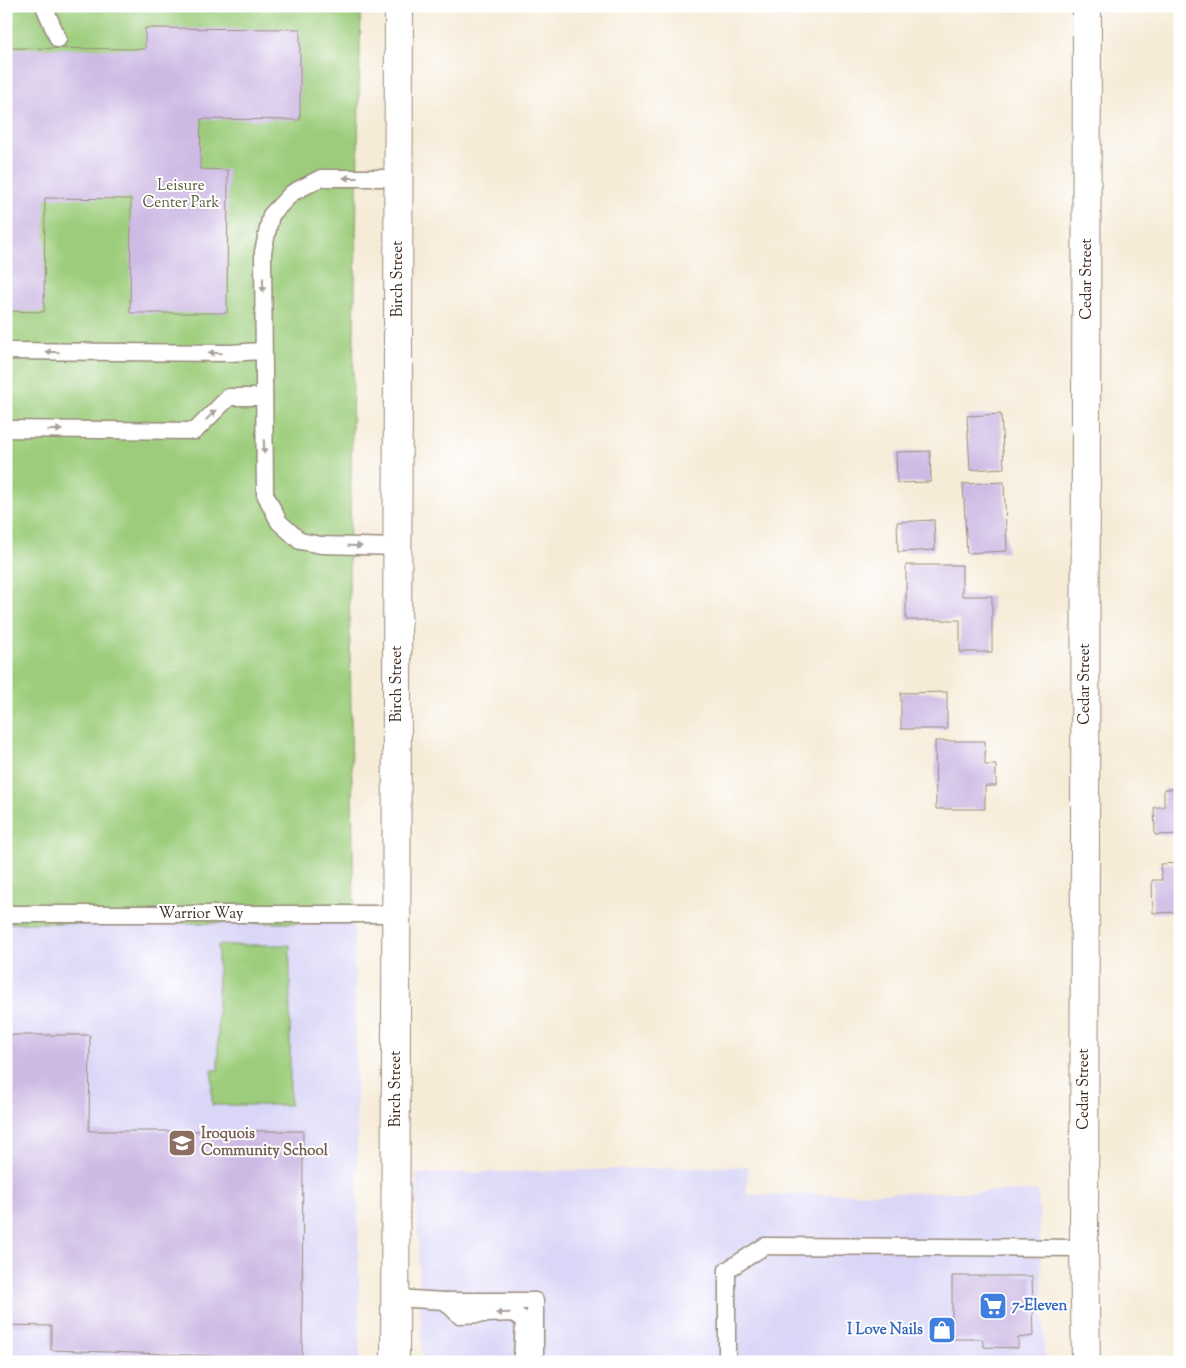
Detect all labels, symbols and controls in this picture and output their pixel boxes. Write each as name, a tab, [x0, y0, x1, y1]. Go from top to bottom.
one-way arrow	[341, 174, 357, 182]
park label: Leisure Center Park	[143, 176, 220, 214]
street label: Cedar Street	[1077, 238, 1098, 320]
street label: Birch Street	[388, 241, 409, 317]
one-way arrow	[259, 277, 267, 293]
one-way arrow	[44, 347, 60, 355]
one-way arrow	[206, 349, 222, 357]
one-way arrow	[205, 409, 217, 421]
one-way arrow	[47, 426, 63, 434]
one-way arrow	[260, 439, 268, 455]
one-way arrow	[348, 542, 364, 550]
street label: Cedar Street	[1075, 643, 1096, 725]
street label: Birch Street	[387, 646, 408, 722]
street label: Warrior Way	[159, 904, 244, 925]
street label: Cedar Street	[1074, 1048, 1095, 1130]
street label: Birch Street	[386, 1051, 407, 1127]
place label: Iroquois Community School	[201, 1124, 329, 1162]
school or university icon: Iroquois Community School	[167, 1128, 197, 1158]
supermarket icon: 7-Eleven	[978, 1291, 1008, 1321]
place label: 7-Eleven	[1012, 1296, 1068, 1317]
one-way arrow	[495, 1310, 511, 1318]
shop icon: I Love Nails	[927, 1315, 957, 1345]
place label: I Love Nails	[847, 1320, 923, 1341]

